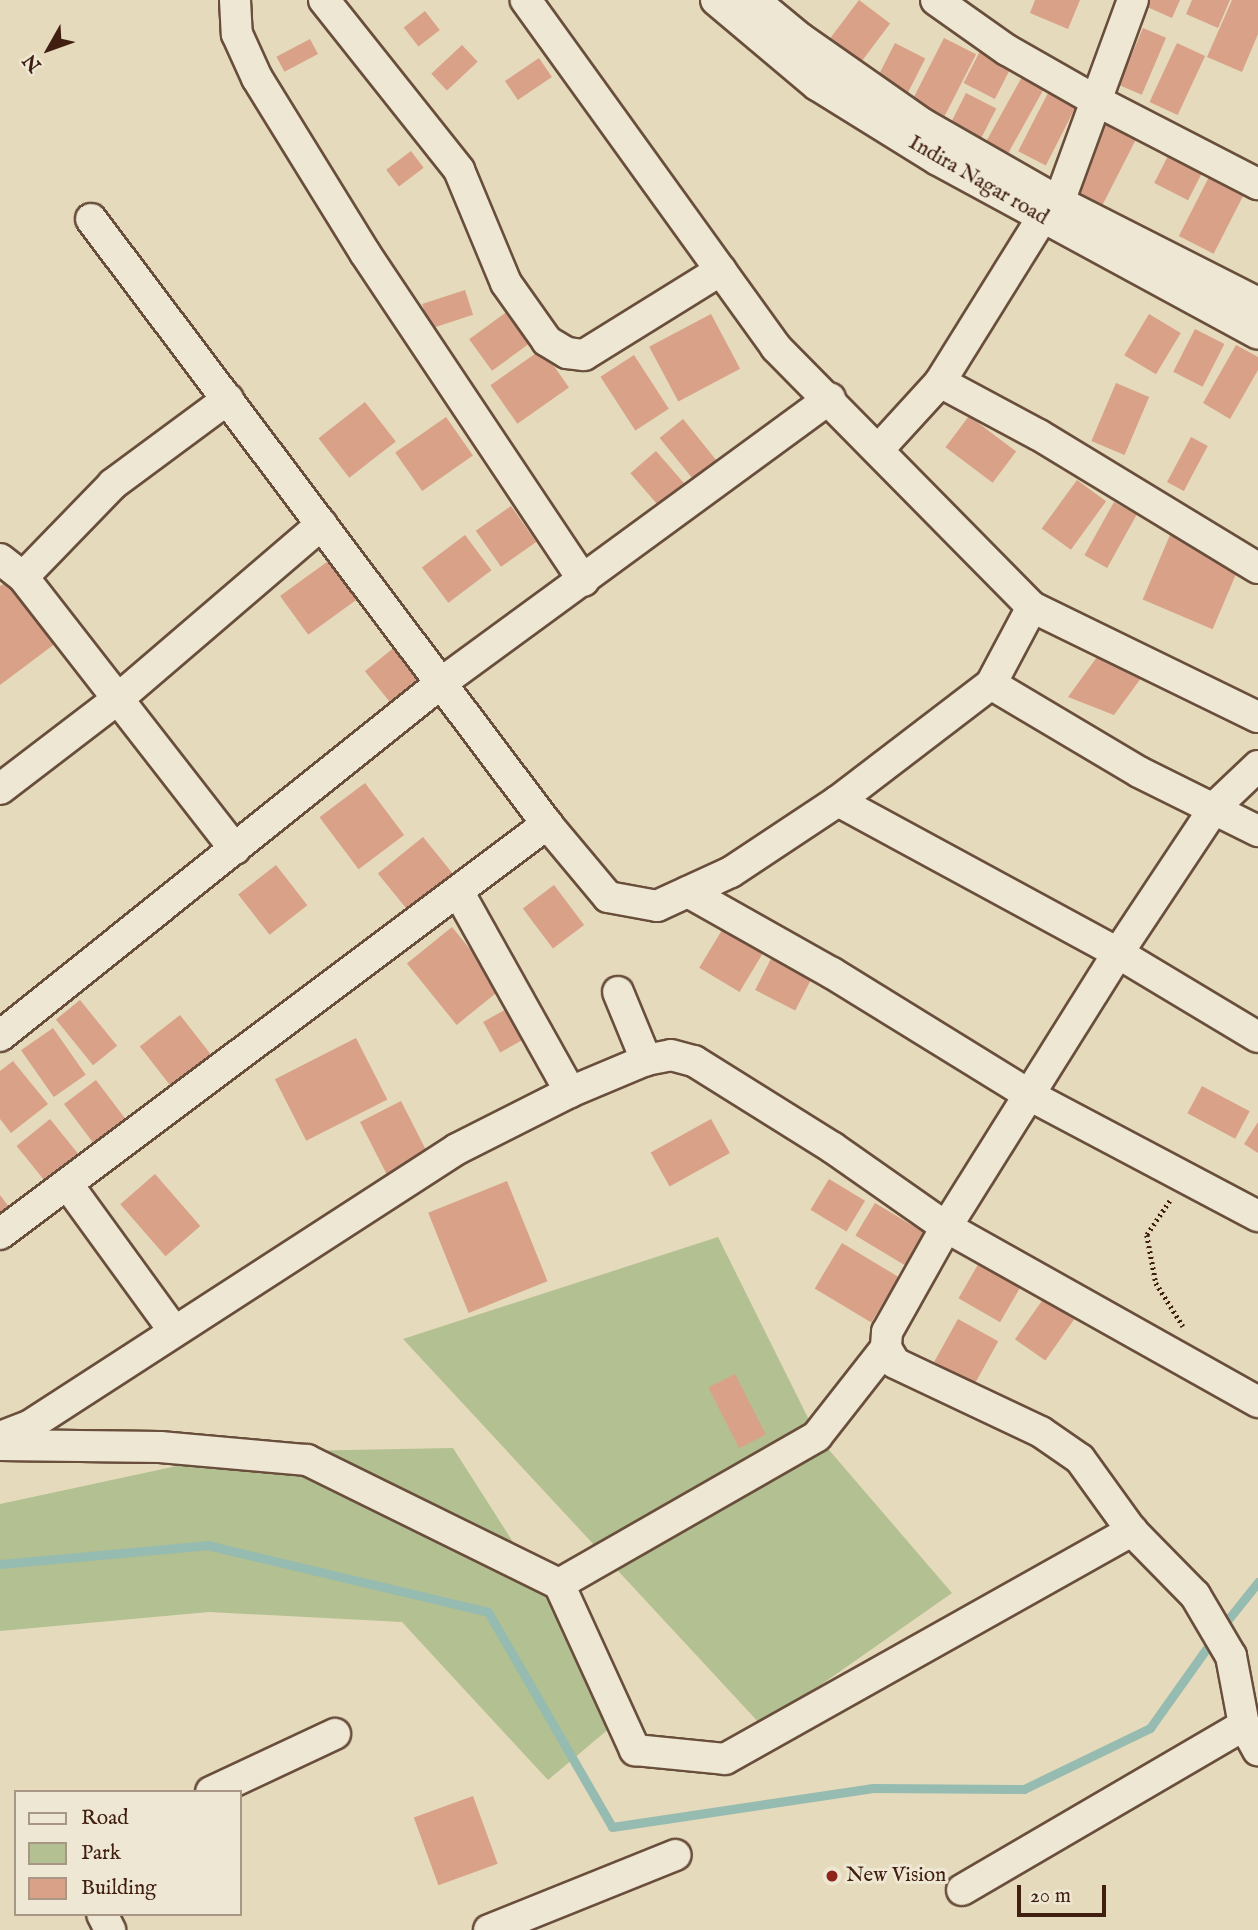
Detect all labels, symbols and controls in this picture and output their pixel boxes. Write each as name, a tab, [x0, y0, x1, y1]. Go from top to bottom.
north arrow	[14, 14, 84, 84]
text: N	[18, 48, 47, 77]
street label: Indira Nagar road	[904, 131, 1052, 231]
legend	[14, 1790, 242, 1916]
text: Road	[81, 1805, 128, 1832]
text: Park	[81, 1840, 121, 1867]
place label: New Vision	[846, 1863, 946, 1889]
marker: New Vision	[824, 1868, 840, 1884]
scale bar	[1020, 1870, 1109, 1914]
text: Building	[81, 1875, 156, 1902]
text: 20 m	[1030, 1883, 1071, 1910]

